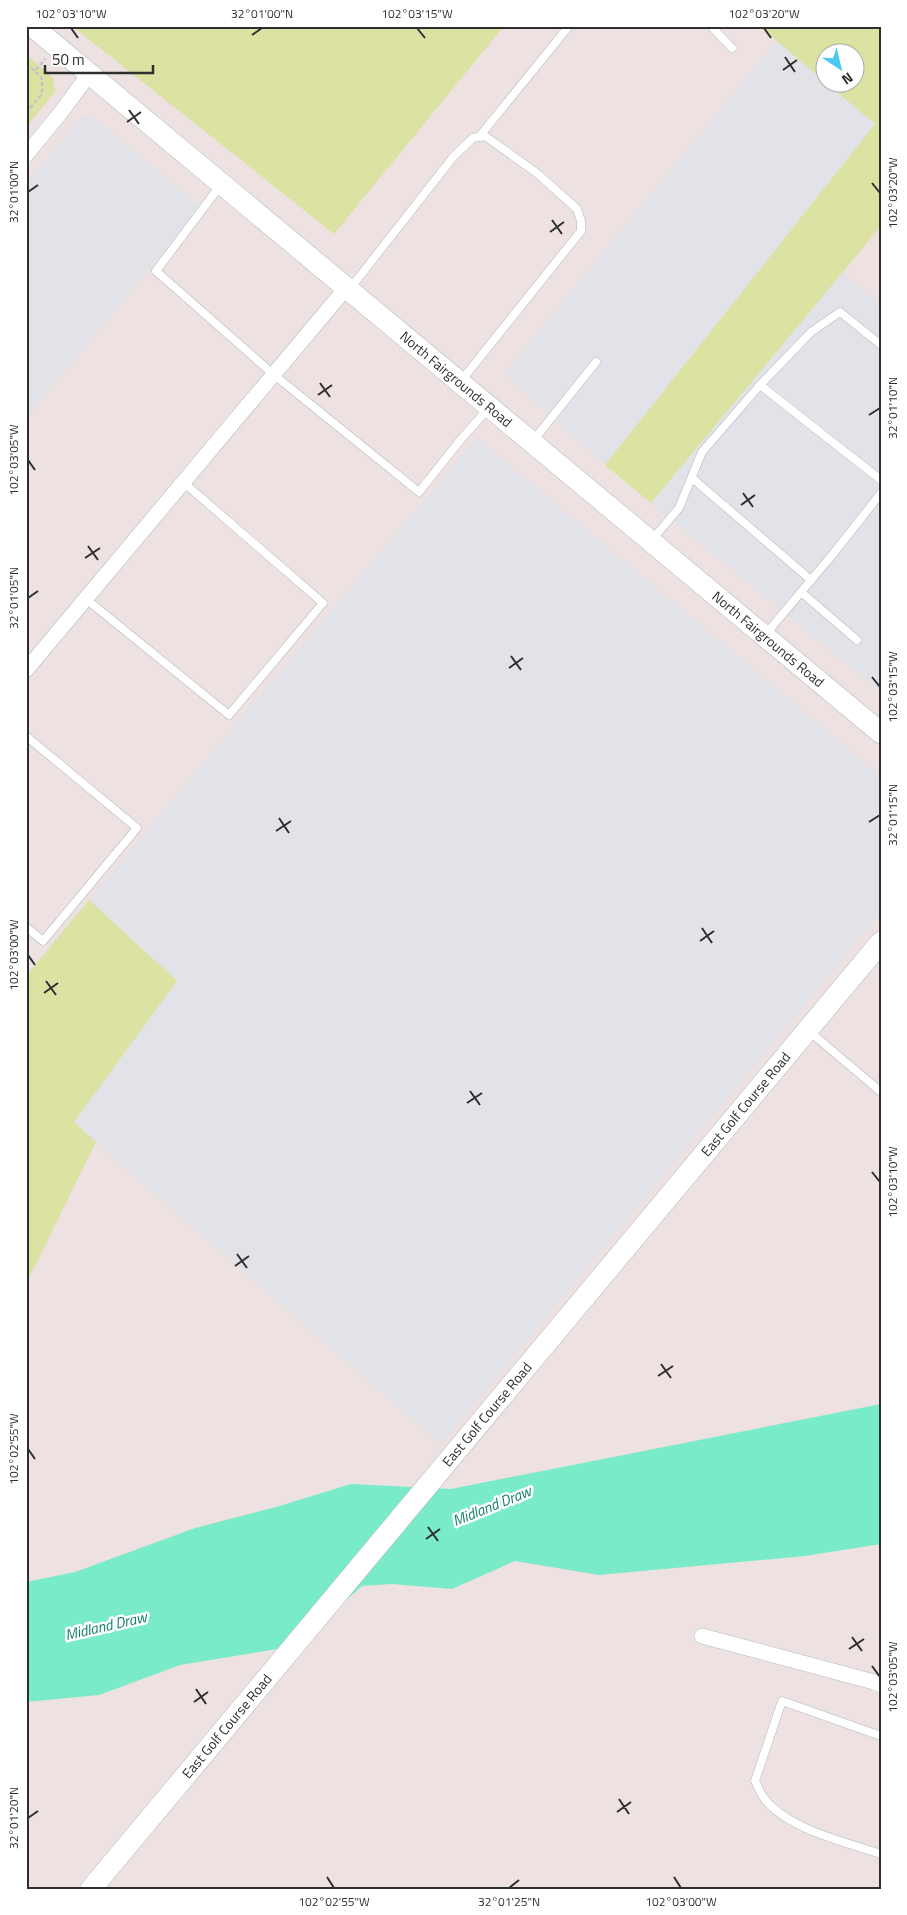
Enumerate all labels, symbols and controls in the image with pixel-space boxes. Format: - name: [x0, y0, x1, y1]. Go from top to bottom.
- text: 102°03'10"W: [35, 4, 107, 23]
- text: 32°01'00"N: [231, 4, 293, 23]
- text: 102°03'15"W: [381, 4, 453, 23]
- text: 102°03'20"W: [728, 4, 800, 23]
- scale bar: [45, 42, 152, 74]
- north arrow: [814, 42, 864, 92]
- text: 50 m: [52, 48, 85, 71]
- text: N: [838, 68, 858, 90]
- text: 102°03'20"W: [883, 157, 902, 229]
- text: 32°01'00"N: [4, 161, 23, 223]
- street label: North Fairgrounds Road: [396, 326, 517, 432]
- text: 32°01'10"N: [883, 377, 902, 439]
- text: 102°03'05"W: [4, 424, 23, 496]
- text: 32°01'05"N: [4, 567, 23, 629]
- street label: North Fairgrounds Road: [708, 586, 829, 692]
- text: 102°03'15"W: [883, 651, 902, 723]
- text: 32°01'15"N: [883, 784, 902, 846]
- text: 102°03'00"W: [4, 919, 23, 991]
- street label: East Golf Course Road: [695, 1047, 795, 1161]
- text: 102°03'10"W: [883, 1146, 902, 1218]
- street label: East Golf Course Road: [437, 1357, 536, 1471]
- text: 102°02'55"W: [4, 1413, 23, 1485]
- water label: Midland Draw: [449, 1478, 537, 1532]
- water label: Midland Draw: [63, 1604, 151, 1646]
- text: 102°03'05"W: [883, 1641, 902, 1713]
- street label: East Golf Course Road: [177, 1669, 276, 1783]
- text: 32°01'20"N: [4, 1787, 23, 1849]
- text: 102°02'55"W: [298, 1892, 370, 1911]
- text: 32°01'25"N: [478, 1892, 540, 1911]
- text: 102°03'00"W: [645, 1892, 717, 1911]

